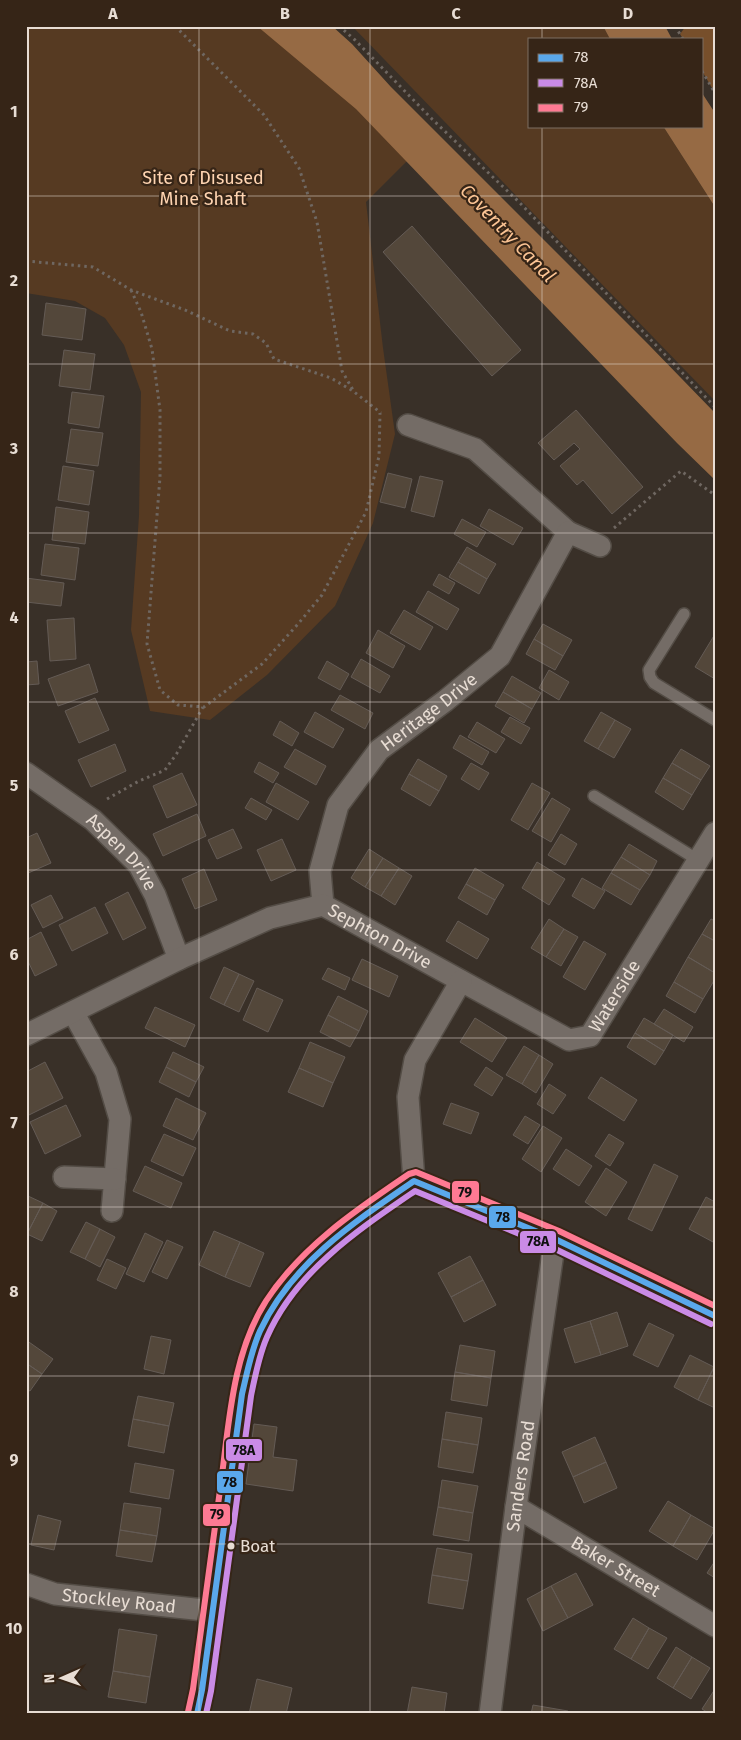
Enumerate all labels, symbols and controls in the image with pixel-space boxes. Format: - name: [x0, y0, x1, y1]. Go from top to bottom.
- text: A: [107, 4, 118, 23]
- text: B: [280, 4, 290, 23]
- text: C: [451, 4, 461, 23]
- text: D: [623, 4, 633, 23]
- legend: [528, 38, 704, 128]
- text: 78: [574, 48, 589, 66]
- text: 78A: [574, 74, 598, 92]
- text: 79: [574, 98, 588, 116]
- text: 1: [10, 102, 18, 121]
- park label: Site of Disused Mine Shaft: [142, 167, 264, 210]
- water label: Coventry Canal: [455, 179, 561, 287]
- text: 2: [10, 271, 18, 290]
- text: 3: [9, 439, 18, 458]
- text: 4: [9, 608, 19, 627]
- street label: Heritage Drive: [376, 668, 482, 756]
- text: 5: [10, 776, 19, 795]
- street label: Aspen Drive: [82, 808, 162, 894]
- street label: Sephton Drive: [324, 899, 436, 974]
- text: 6: [9, 945, 19, 964]
- street label: Waterside: [584, 956, 645, 1036]
- text: 7: [10, 1113, 18, 1132]
- line badge: 79: [451, 1180, 480, 1204]
- text: 79: [458, 1184, 472, 1201]
- line badge: 78: [488, 1205, 517, 1229]
- text: 78: [496, 1209, 510, 1226]
- line badge: 78A: [519, 1230, 557, 1254]
- text: 78A: [527, 1233, 550, 1250]
- text: 8: [9, 1282, 19, 1301]
- street label: Sanders Road: [502, 1419, 539, 1533]
- line badge: 78A: [225, 1438, 263, 1462]
- text: 78A: [233, 1442, 256, 1459]
- text: 9: [10, 1450, 19, 1469]
- line badge: 78: [216, 1470, 244, 1494]
- text: 78: [223, 1474, 237, 1491]
- line badge: 79: [202, 1503, 231, 1527]
- text: 79: [210, 1506, 224, 1523]
- street label: Baker Street: [567, 1531, 665, 1602]
- place label: Boat: [240, 1536, 276, 1557]
- marker: Boat: [226, 1541, 236, 1551]
- street label: Stockley Road: [61, 1584, 177, 1618]
- text: 10: [6, 1619, 22, 1638]
- north arrow: [38, 1652, 88, 1702]
- text: N: [41, 1673, 58, 1683]

